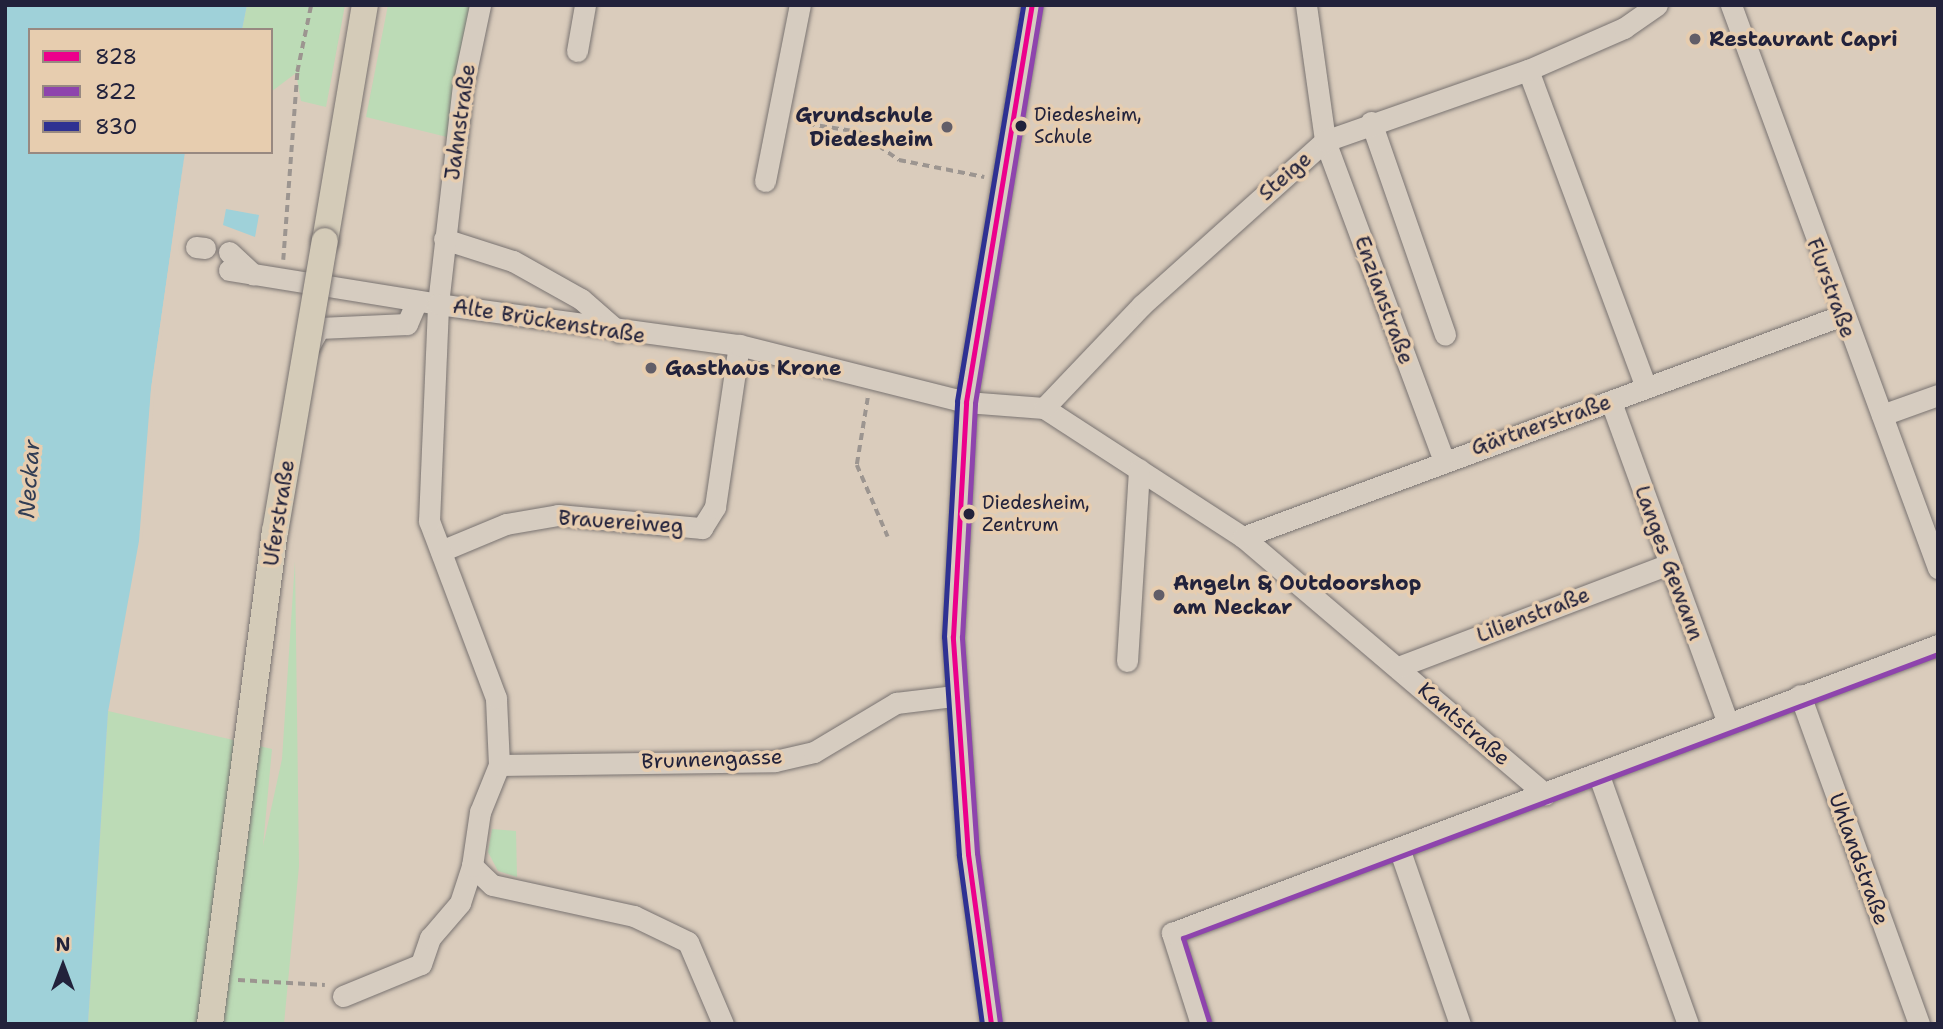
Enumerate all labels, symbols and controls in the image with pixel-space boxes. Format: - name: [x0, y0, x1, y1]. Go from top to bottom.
- place label: Restaurant Capri: [1709, 26, 1898, 52]
- legend: [28, 28, 273, 154]
- marker: Restaurant Capri: [1687, 31, 1703, 47]
- text: 828: [95, 43, 137, 71]
- street label: Jahnstraße: [439, 62, 481, 182]
- text: 822: [95, 78, 137, 106]
- place label: Grundschule Diedesheim: [795, 102, 933, 152]
- place label: Diedesheim, Schule: [1034, 104, 1142, 148]
- text: 830: [95, 113, 138, 141]
- marker: Grundschule Diedesheim: [939, 119, 955, 135]
- marker: Diedesheim, Schule: [1014, 119, 1028, 133]
- street label: Steige: [1253, 146, 1317, 206]
- street label: Enzianstraße: [1349, 232, 1419, 368]
- street label: Flurstraße: [1801, 235, 1861, 341]
- street label: Alte Brückenstraße: [451, 293, 647, 349]
- place label: Gasthaus Krone: [665, 355, 842, 381]
- marker: Gasthaus Krone: [643, 360, 659, 376]
- street label: Gärtnerstraße: [1468, 389, 1614, 461]
- water label: Neckar: [12, 439, 46, 519]
- street label: Uferstraße: [258, 458, 300, 568]
- street label: Langes Gewann: [1629, 482, 1709, 644]
- place label: Diedesheim, Zentrum: [982, 492, 1090, 536]
- street label: Brauereiweg: [557, 505, 685, 539]
- marker: Diedesheim, Zentrum: [962, 507, 976, 521]
- place label: Angeln & Outdoorshop am Neckar: [1173, 570, 1421, 620]
- street label: Lilienstraße: [1473, 582, 1593, 648]
- marker: Angeln & Outdoorshop am Neckar: [1151, 587, 1167, 603]
- street label: Kantstraße: [1413, 677, 1515, 771]
- street label: Brunnengasse: [641, 744, 783, 774]
- street label: Uhlandstraße: [1823, 790, 1895, 928]
- north arrow: [28, 931, 98, 1001]
- text: N: [55, 932, 71, 957]

